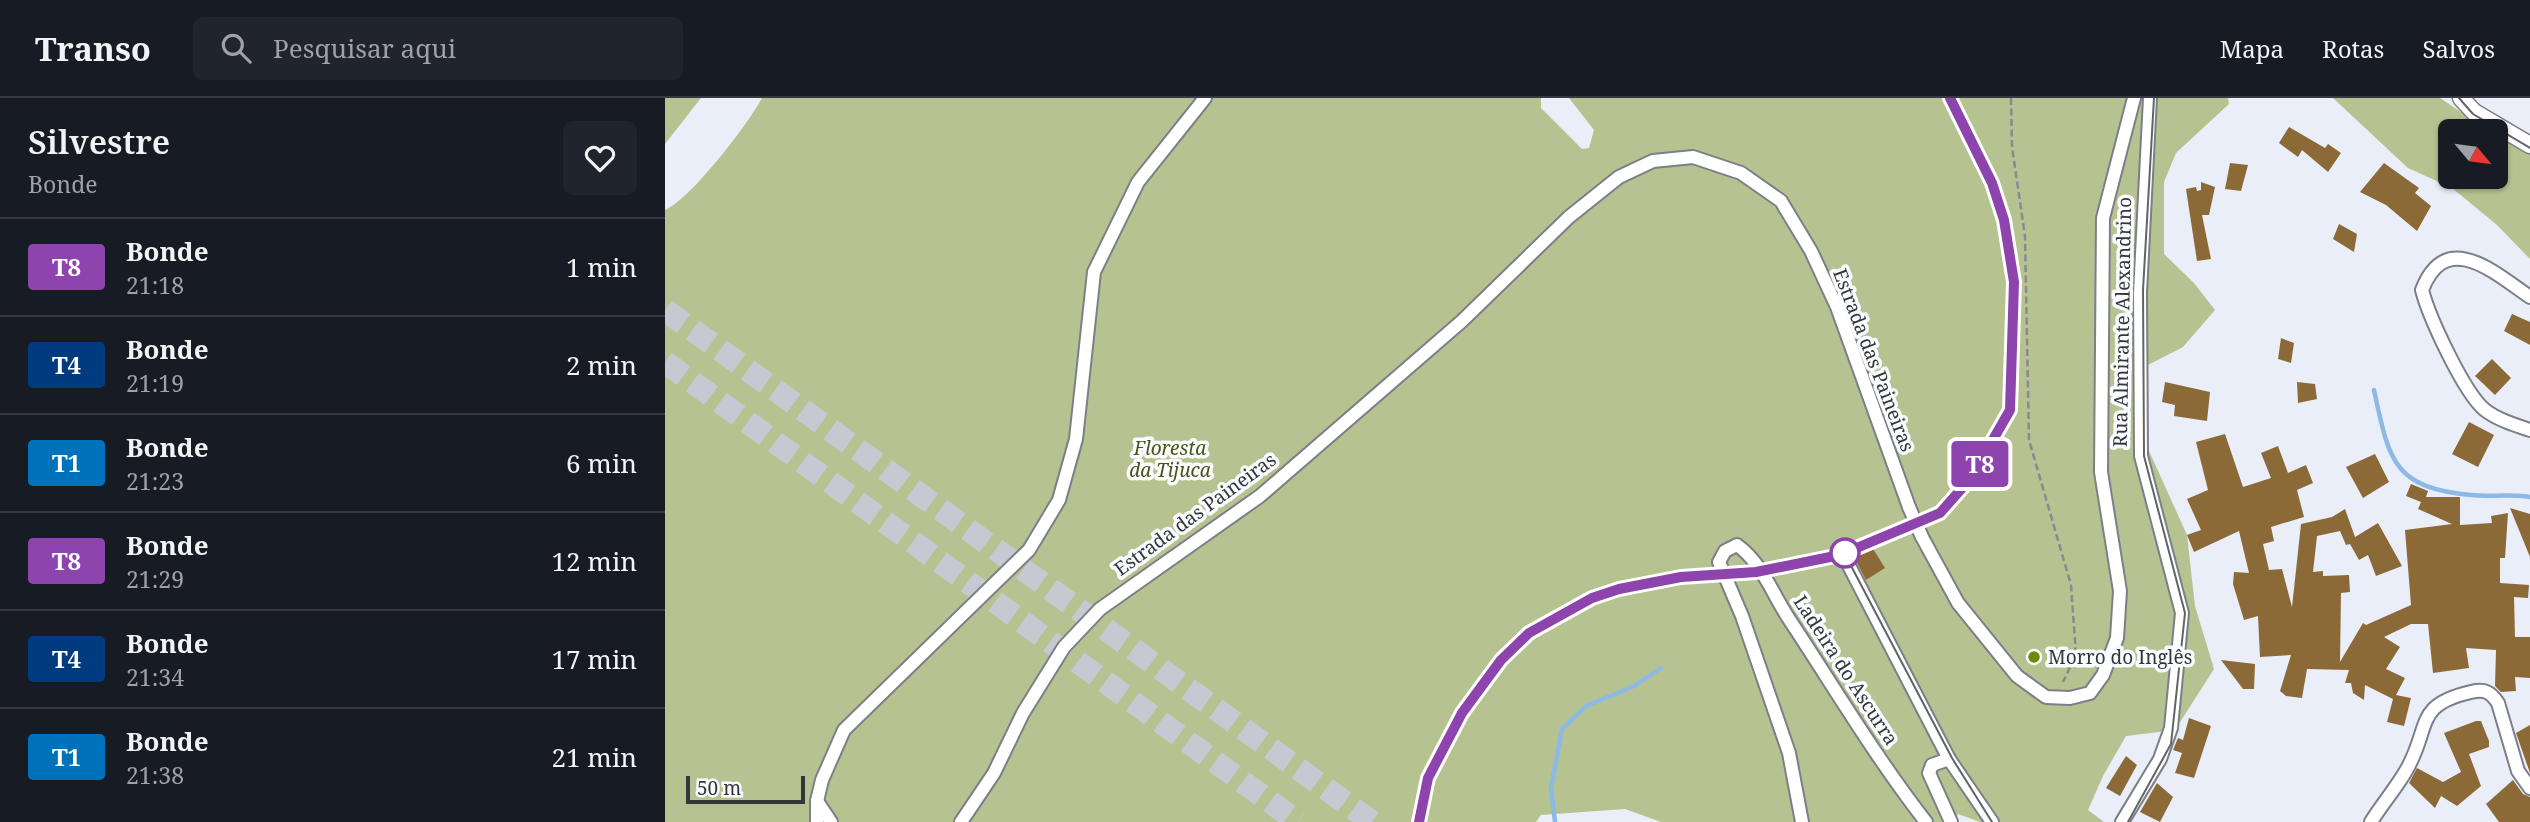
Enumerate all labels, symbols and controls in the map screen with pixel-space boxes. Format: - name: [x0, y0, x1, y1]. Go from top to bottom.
- search box: [193, 17, 683, 80]
- text: Transo: [35, 26, 151, 71]
- icon: search: [217, 29, 255, 67]
- text: Pesquisar aqui: [273, 30, 456, 66]
- text: Mapa: [2220, 32, 2284, 65]
- text: Rotas: [2322, 32, 2384, 65]
- text: Salvos: [2422, 32, 2495, 65]
- text: Silvestre: [28, 119, 170, 164]
- north arrow: [2438, 119, 2508, 189]
- map controls: [2438, 119, 2508, 189]
- button: heart: [563, 121, 637, 195]
- text: Bonde: [28, 168, 98, 200]
- street label: Rua Almirante Alexandrino: [2107, 197, 2137, 447]
- text: Bonde: [126, 233, 209, 269]
- text: 1 min: [566, 249, 637, 285]
- text: T8: [52, 250, 81, 283]
- street label: Estrada das Paineiras: [1827, 265, 1921, 455]
- text: 21:18: [126, 269, 184, 301]
- text: Bonde: [126, 331, 209, 367]
- text: 2 min: [566, 347, 637, 383]
- text: T4: [52, 348, 81, 381]
- text: 21:19: [126, 367, 184, 399]
- text: Bonde: [126, 429, 209, 465]
- park label: Floresta da Tijuca: [1129, 435, 1211, 483]
- line badge: T8: [1949, 441, 2011, 487]
- text: 6 min: [566, 445, 637, 481]
- text: T1: [52, 446, 81, 479]
- street label: Estrada das Paineiras: [1109, 446, 1281, 582]
- text: T8: [1965, 447, 1995, 480]
- text: 21:23: [126, 465, 184, 497]
- text: Bonde: [126, 527, 209, 563]
- unlabelled marker: [1830, 538, 1860, 568]
- text: 12 min: [552, 543, 637, 579]
- text: T8: [52, 544, 81, 577]
- text: 21:29: [126, 563, 184, 595]
- street label: Ladeira do Ascurra: [1788, 590, 1904, 750]
- text: Bonde: [126, 625, 209, 661]
- text: 17 min: [552, 641, 637, 677]
- text: T4: [52, 642, 81, 675]
- place label: Morro do Inglês: [2048, 644, 2192, 670]
- marker: Morro do Inglês: [2026, 649, 2042, 665]
- text: 21:34: [126, 661, 184, 693]
- text: Bonde: [126, 723, 209, 759]
- text: 21 min: [552, 739, 637, 775]
- text: T1: [52, 740, 81, 773]
- text: 21:38: [126, 759, 184, 791]
- scale bar: [686, 773, 805, 805]
- text: 50 m: [697, 775, 741, 801]

